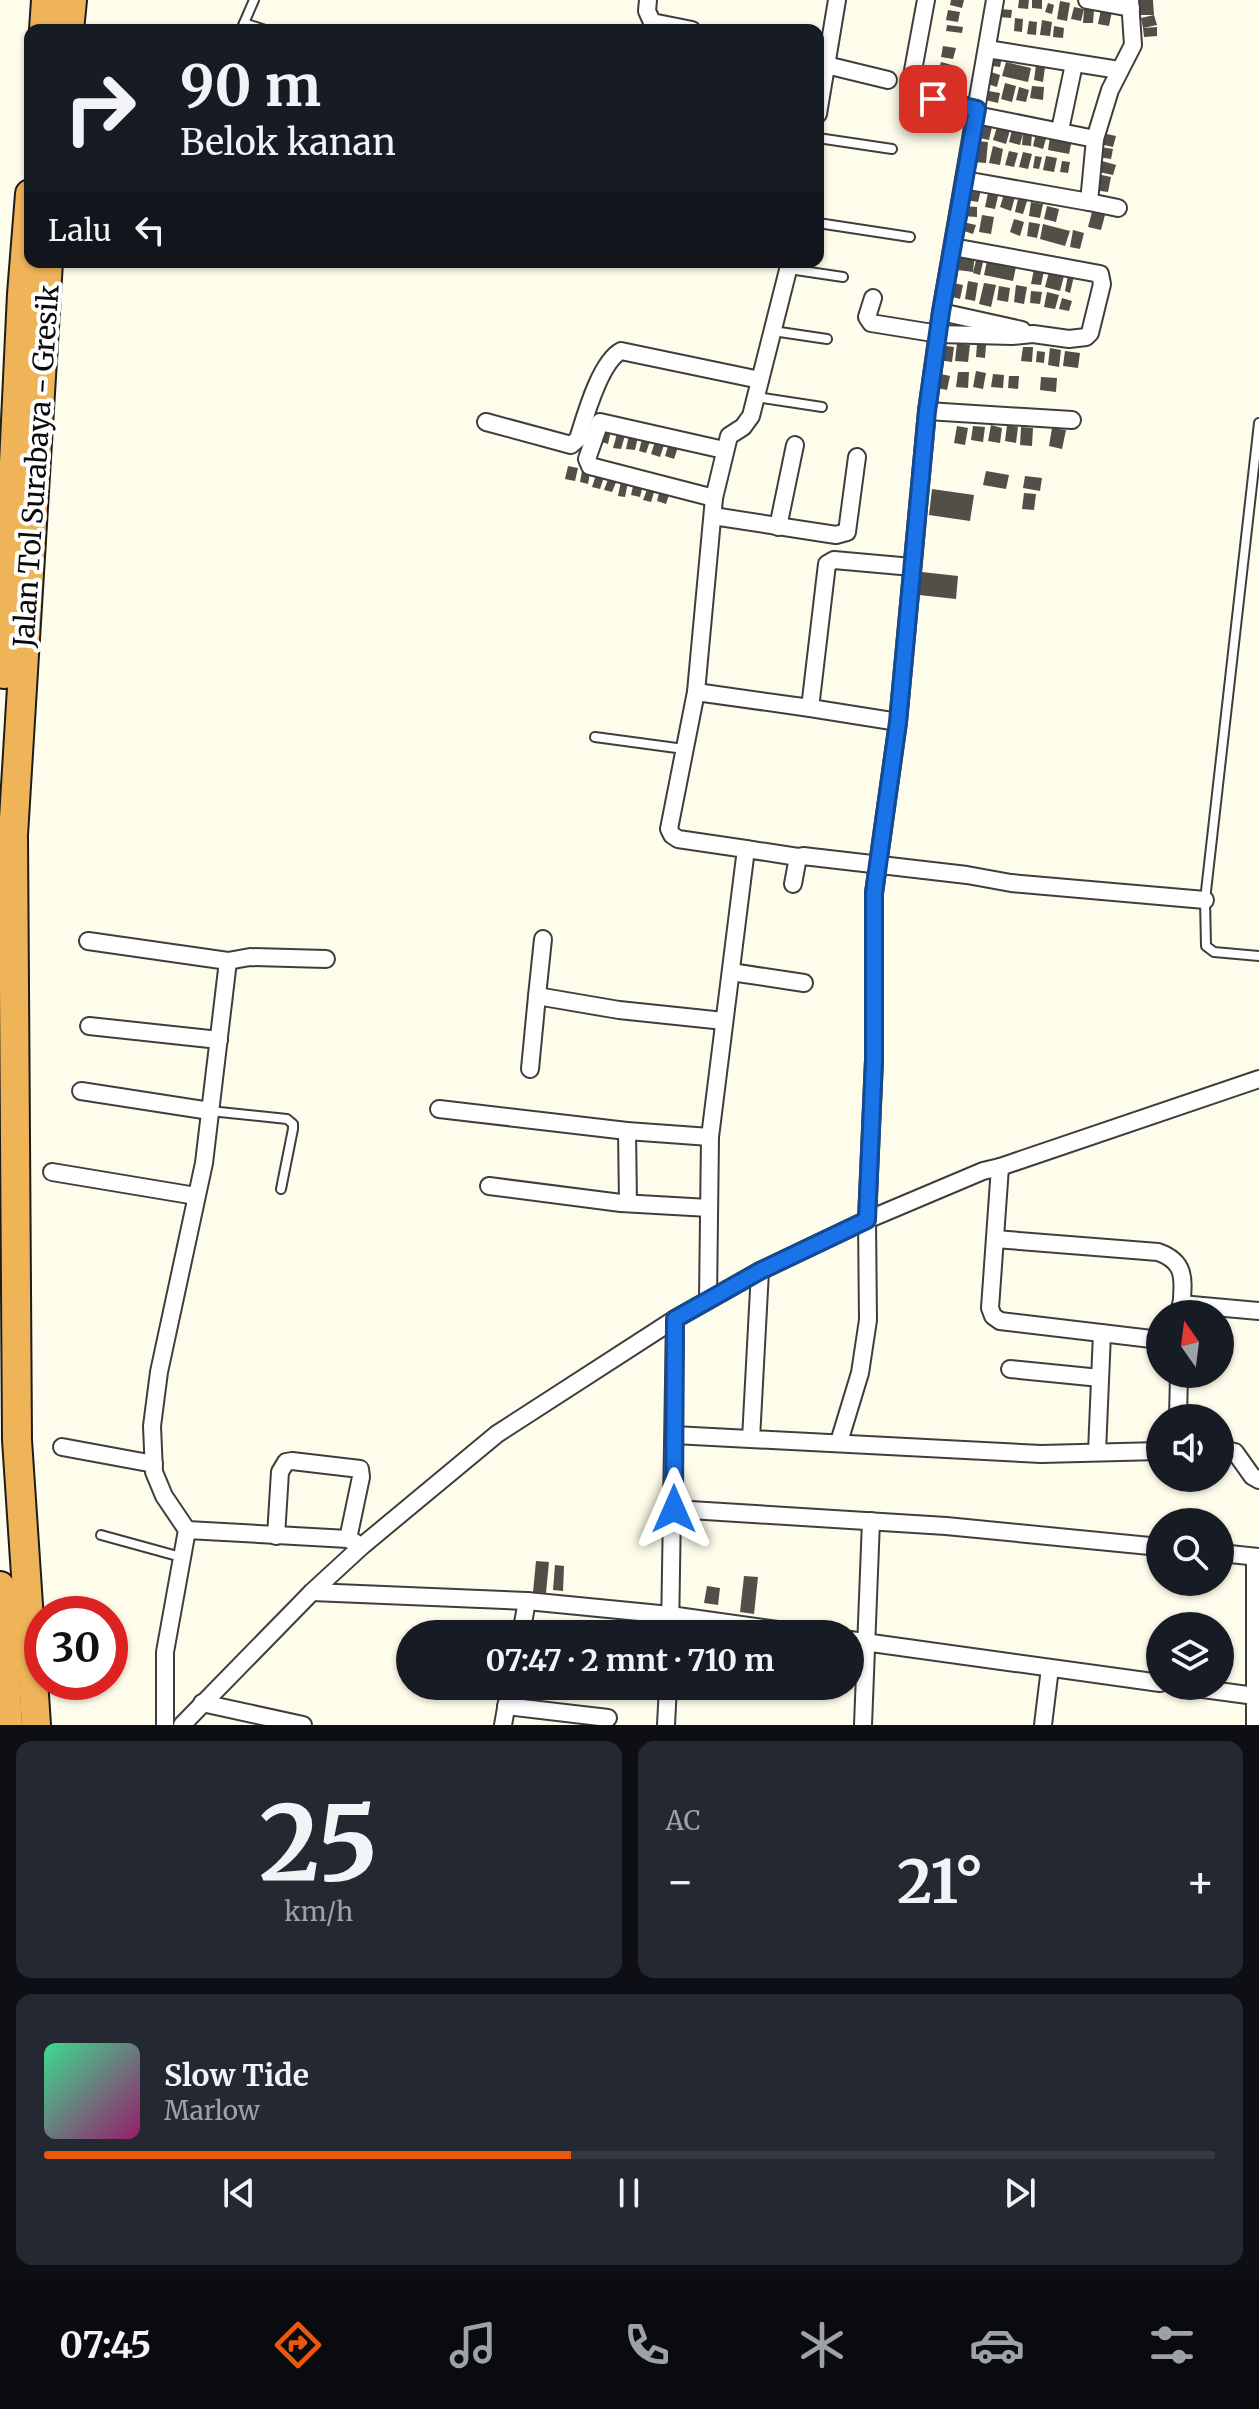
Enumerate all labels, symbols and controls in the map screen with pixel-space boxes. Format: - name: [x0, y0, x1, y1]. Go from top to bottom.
- text: 90 m: [180, 51, 321, 121]
- icon: right: [48, 56, 152, 160]
- pin: [899, 65, 967, 133]
- icon: arrive: [911, 77, 955, 121]
- text: Belok kanan: [180, 120, 396, 165]
- icon: left: [128, 208, 172, 252]
- text: Lalu: [48, 211, 112, 249]
- street label: Jalan Tol Surabaya - Gresik: [5, 283, 67, 650]
- north arrow: [1146, 1300, 1234, 1388]
- map controls: [1146, 1300, 1234, 1700]
- button: sound: [1146, 1404, 1234, 1492]
- position arrow: [632, 1467, 716, 1551]
- button: search: [1146, 1508, 1234, 1596]
- speed limit sign: 30: [24, 1596, 128, 1700]
- button: layers: [1146, 1612, 1234, 1700]
- text: 07:47 · 2 mnt · 710 m: [486, 1641, 774, 1679]
- text: 25: [259, 1778, 378, 1908]
- text: AC: [666, 1804, 700, 1837]
- text: 21°: [897, 1844, 984, 1919]
- text: −: [666, 1854, 695, 1909]
- text: +: [1186, 1854, 1215, 1909]
- text: km/h: [284, 1895, 353, 1928]
- text: Slow Tide: [164, 2056, 309, 2094]
- text: Marlow: [164, 2094, 260, 2127]
- icon: previous: [217, 2171, 261, 2215]
- icon: pause: [607, 2171, 651, 2215]
- icon: next: [998, 2171, 1042, 2215]
- icon: directions: [270, 2317, 326, 2373]
- icon: music: [445, 2317, 501, 2373]
- icon: phone: [619, 2317, 675, 2373]
- icon: climate: [794, 2317, 850, 2373]
- icon: car: [969, 2317, 1025, 2373]
- icon: filters: [1144, 2317, 1200, 2373]
- text: 07:45: [59, 2323, 151, 2368]

